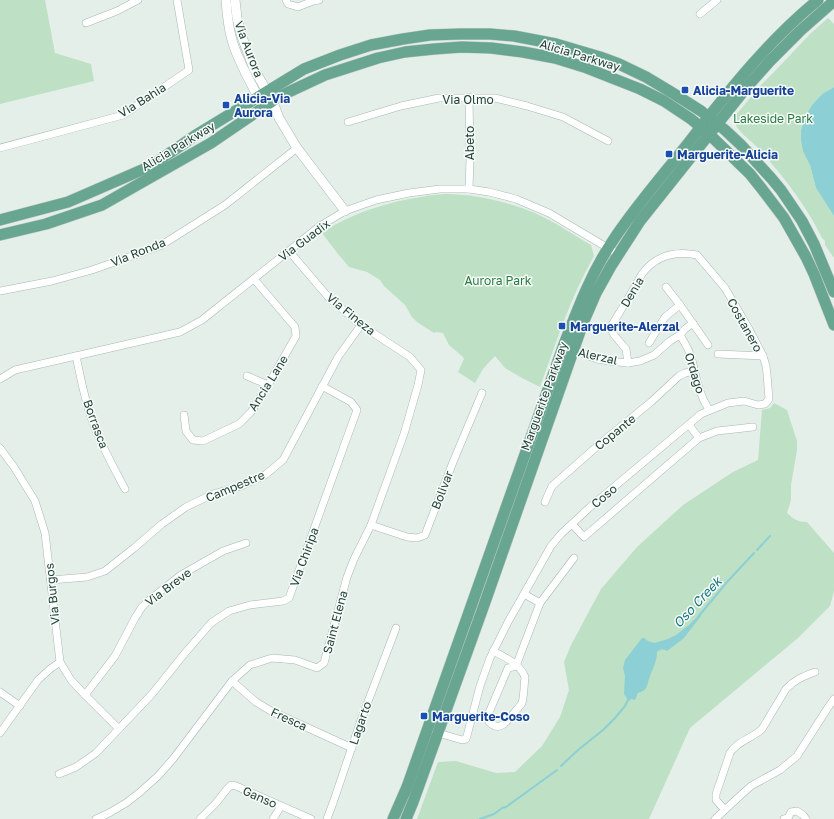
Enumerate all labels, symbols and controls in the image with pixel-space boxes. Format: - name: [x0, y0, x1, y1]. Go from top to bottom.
- street label: Via Aurora: [231, 19, 267, 79]
- street label: Alicia Parkway: [538, 36, 622, 74]
- street label: Via Bahia: [115, 80, 169, 120]
- place label: Alicia-Marguerite: [693, 83, 794, 98]
- marker: Alicia-Marguerite: [680, 85, 690, 95]
- place label: Alicia-Via Aurora: [234, 91, 290, 120]
- street label: Via Olmo: [442, 92, 494, 107]
- marker: Alicia-Via Aurora: [221, 100, 231, 110]
- park label: Lakeside Park: [733, 111, 813, 126]
- street label: Alicia Parkway: [138, 118, 218, 174]
- street label: Abeto: [462, 126, 477, 160]
- place label: Marguerite-Alicia: [677, 147, 778, 162]
- marker: Marguerite-Alicia: [664, 149, 674, 159]
- street label: Via Guadix: [275, 215, 333, 264]
- street label: Via Ronda: [108, 234, 168, 270]
- park label: Aurora Park: [464, 273, 532, 288]
- street label: Denia: [617, 274, 647, 310]
- street label: Via Fineza: [323, 290, 379, 338]
- street label: Costanero: [724, 295, 766, 355]
- place label: Marguerite-Alerzal: [570, 319, 679, 334]
- marker: Marguerite-Alerzal: [557, 321, 567, 331]
- street label: Marguerite Parkway: [517, 339, 571, 452]
- street label: Alerzal: [577, 344, 619, 368]
- street label: Ordago: [682, 351, 708, 395]
- street label: Ancia Lane: [245, 352, 291, 414]
- street label: Borrasca: [80, 397, 112, 451]
- street label: Copante: [591, 411, 639, 453]
- street label: Campestre: [203, 467, 267, 505]
- street label: Bolivar: [428, 468, 456, 511]
- street label: Coso: [588, 481, 620, 511]
- street label: Via Chiripa: [286, 525, 322, 589]
- street label: Via Burgos: [41, 562, 63, 626]
- street label: Via Breve: [142, 565, 194, 609]
- water label: Oso Creek: [669, 572, 726, 631]
- street label: Saint Elena: [319, 589, 351, 655]
- street label: Lagarto: [346, 699, 374, 747]
- street label: Fresca: [268, 704, 310, 734]
- place label: Marguerite-Coso: [432, 709, 530, 724]
- marker: Marguerite-Coso: [419, 711, 429, 721]
- street label: Ganso: [240, 783, 280, 811]

